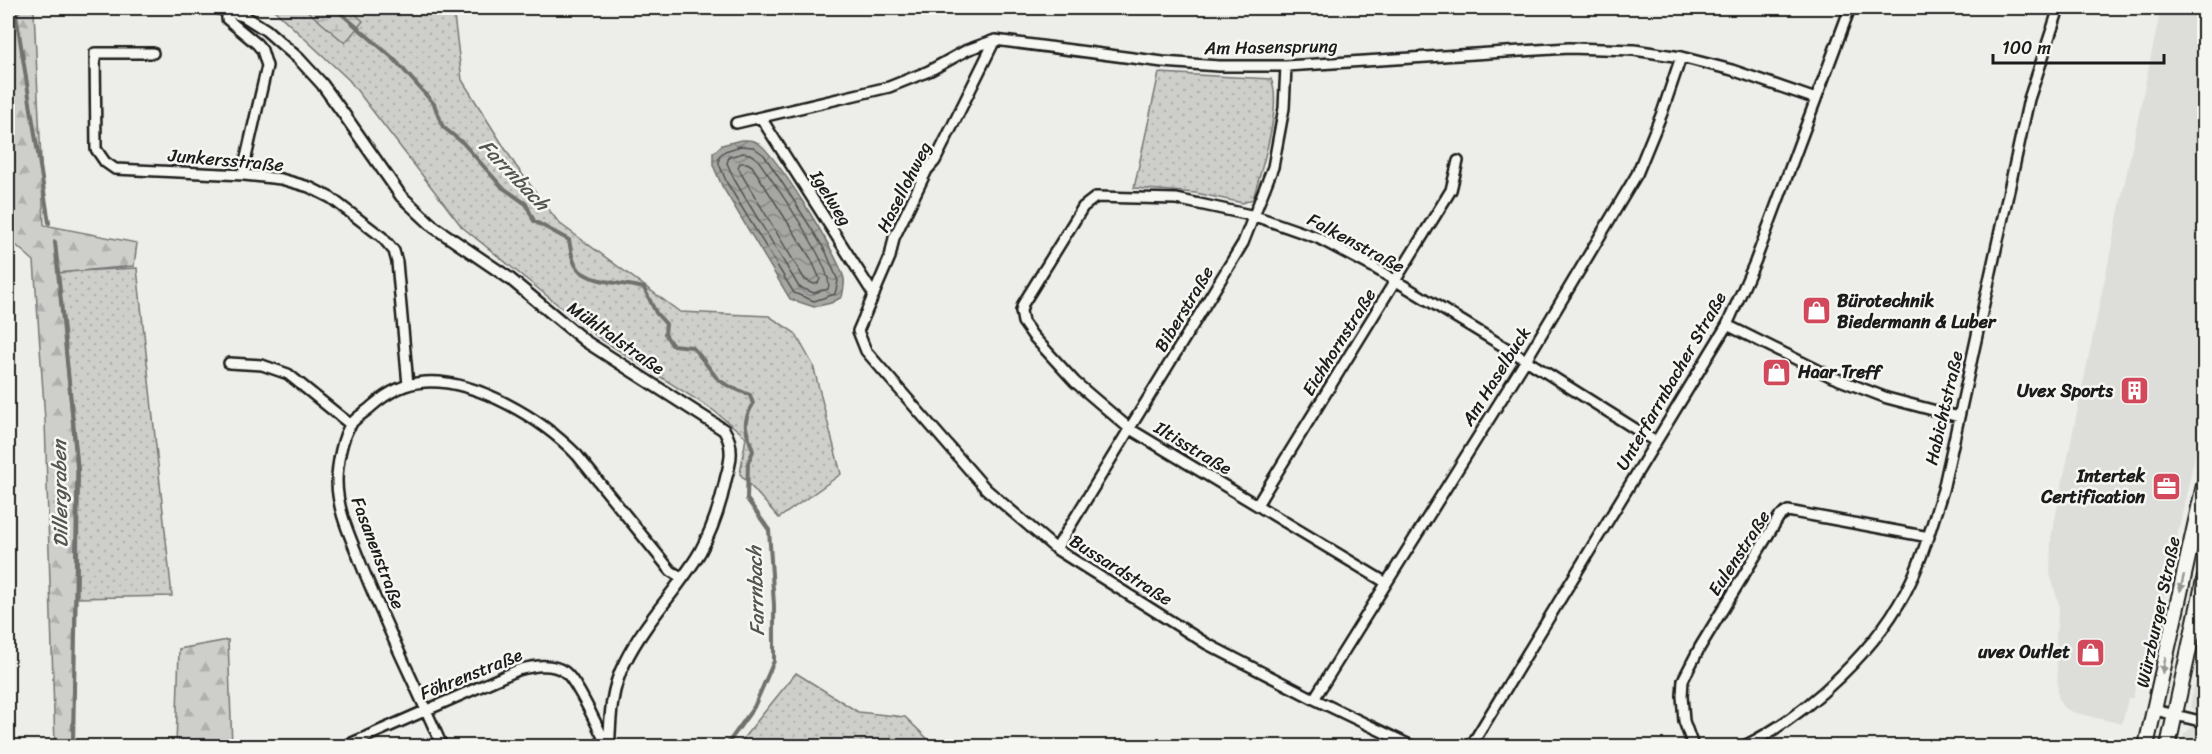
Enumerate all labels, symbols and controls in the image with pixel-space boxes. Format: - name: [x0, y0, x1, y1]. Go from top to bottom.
- scale bar: [1993, 27, 2164, 65]
- street label: Am Hasensprung: [1203, 30, 1338, 64]
- text: 100 m: [2002, 32, 2051, 64]
- water label: Farrnbach: [470, 131, 559, 221]
- street label: Hasellohweg: [867, 136, 941, 238]
- street label: Junkersstraße: [166, 139, 285, 181]
- street label: Igelweg: [801, 163, 861, 233]
- street label: Falkenstraße: [1301, 204, 1411, 282]
- street label: Biberstraße: [1146, 260, 1222, 358]
- street label: Eichhornstraße: [1293, 282, 1385, 402]
- street label: Unterfarrnbacher Straße: [1607, 285, 1736, 476]
- place label: Bürotechnik Biedermann & Luber: [1837, 285, 1997, 338]
- street label: Mühltalstraße: [560, 292, 672, 384]
- shop icon: Bürotechnik Biedermann & Luber: [1800, 295, 1832, 327]
- street label: Am Haselbuck: [1452, 320, 1539, 433]
- street label: Habichtstraße: [1915, 348, 1973, 468]
- shop icon: Haar Treff: [1761, 356, 1793, 388]
- place label: Haar Treff: [1797, 356, 1884, 388]
- place label: Uvex Sports: [2017, 375, 2114, 407]
- building icon: Uvex Sports: [2118, 375, 2150, 407]
- street label: Iltisstraße: [1147, 412, 1238, 484]
- water label: Dillergraben: [42, 438, 78, 548]
- place label: Intertek Certification: [2040, 460, 2145, 513]
- office icon: Intertek Certification: [2150, 470, 2182, 502]
- street label: Fasanenstraße: [342, 492, 414, 614]
- street label: Eulenstraße: [1699, 504, 1779, 602]
- street label: Bussardstraße: [1063, 525, 1179, 615]
- street label: Würzburger Straße: [2126, 533, 2190, 691]
- water label: Farrnbach: [737, 544, 775, 636]
- one-way arrow: [2177, 574, 2187, 593]
- place label: uvex Outlet: [1978, 636, 2070, 668]
- shop icon: uvex Outlet: [2075, 636, 2107, 668]
- street label: Föhrenstraße: [415, 639, 528, 709]
- one-way arrow: [2159, 656, 2169, 674]

